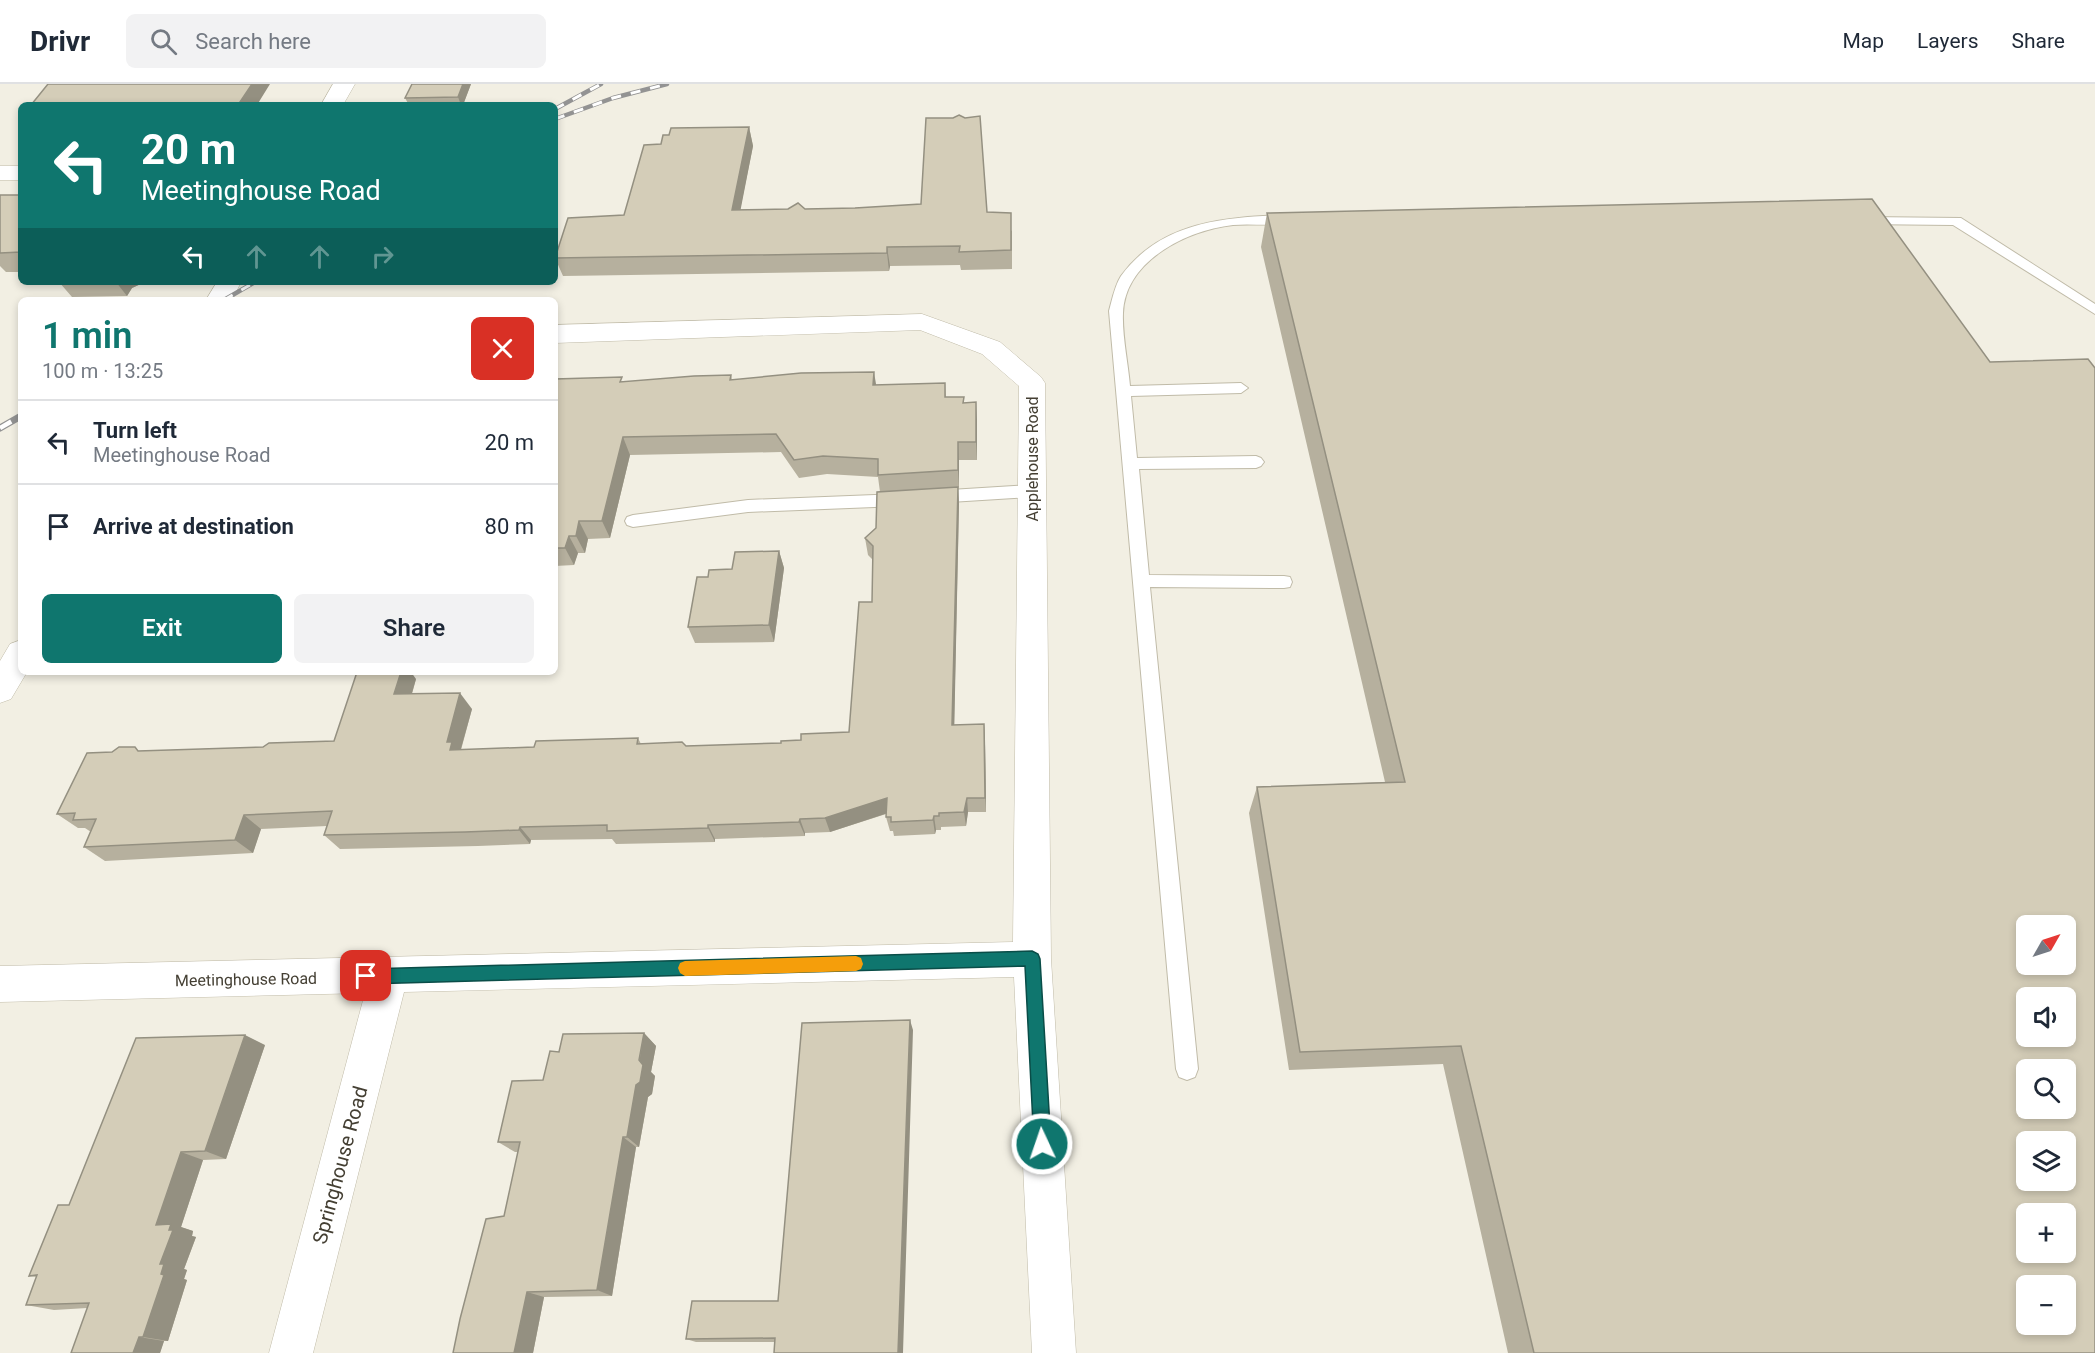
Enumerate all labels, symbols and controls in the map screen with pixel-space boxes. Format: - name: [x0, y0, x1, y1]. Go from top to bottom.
- search box: [126, 14, 546, 68]
- text: Drivr: [30, 25, 90, 58]
- icon: search: [147, 25, 180, 58]
- text: Search here: [195, 29, 311, 54]
- text: Map: [1842, 29, 1884, 53]
- text: Layers: [1917, 29, 1978, 53]
- text: Share: [2011, 29, 2065, 53]
- text: 20 m: [141, 125, 236, 174]
- icon: left: [42, 126, 120, 204]
- text: Meetinghouse Road: [141, 175, 381, 207]
- icon: left: [177, 240, 210, 273]
- icon: ahead: [240, 240, 273, 273]
- icon: ahead: [303, 240, 336, 273]
- icon: right: [366, 240, 399, 273]
- text: 1 min: [42, 315, 132, 357]
- button: close: [471, 317, 534, 380]
- text: 100 m · 13:25: [42, 359, 163, 383]
- street label: Applehouse Road: [1023, 397, 1042, 521]
- text: Turn left: [93, 418, 177, 443]
- icon: left: [42, 426, 75, 459]
- text: 20 m: [485, 430, 534, 455]
- text: Meetinghouse Road: [93, 443, 271, 467]
- icon: arrive: [42, 510, 75, 543]
- text: Arrive at destination: [93, 514, 294, 539]
- text: 80 m: [485, 514, 534, 539]
- button: Exit: [42, 594, 282, 663]
- button: Share: [294, 594, 534, 663]
- north arrow: [2016, 915, 2076, 975]
- map controls: [2016, 915, 2076, 1335]
- pin: [340, 950, 391, 1001]
- icon: arrive: [349, 959, 382, 992]
- street label: Meetinghouse Road: [175, 969, 317, 990]
- button: sound: [2016, 987, 2076, 1047]
- button: search: [2016, 1059, 2076, 1119]
- street label: Springhouse Road: [307, 1084, 373, 1246]
- position arrow: [1010, 1112, 1074, 1176]
- button: layers: [2016, 1131, 2076, 1191]
- button: +: [2016, 1203, 2076, 1263]
- button: −: [2016, 1275, 2076, 1335]

